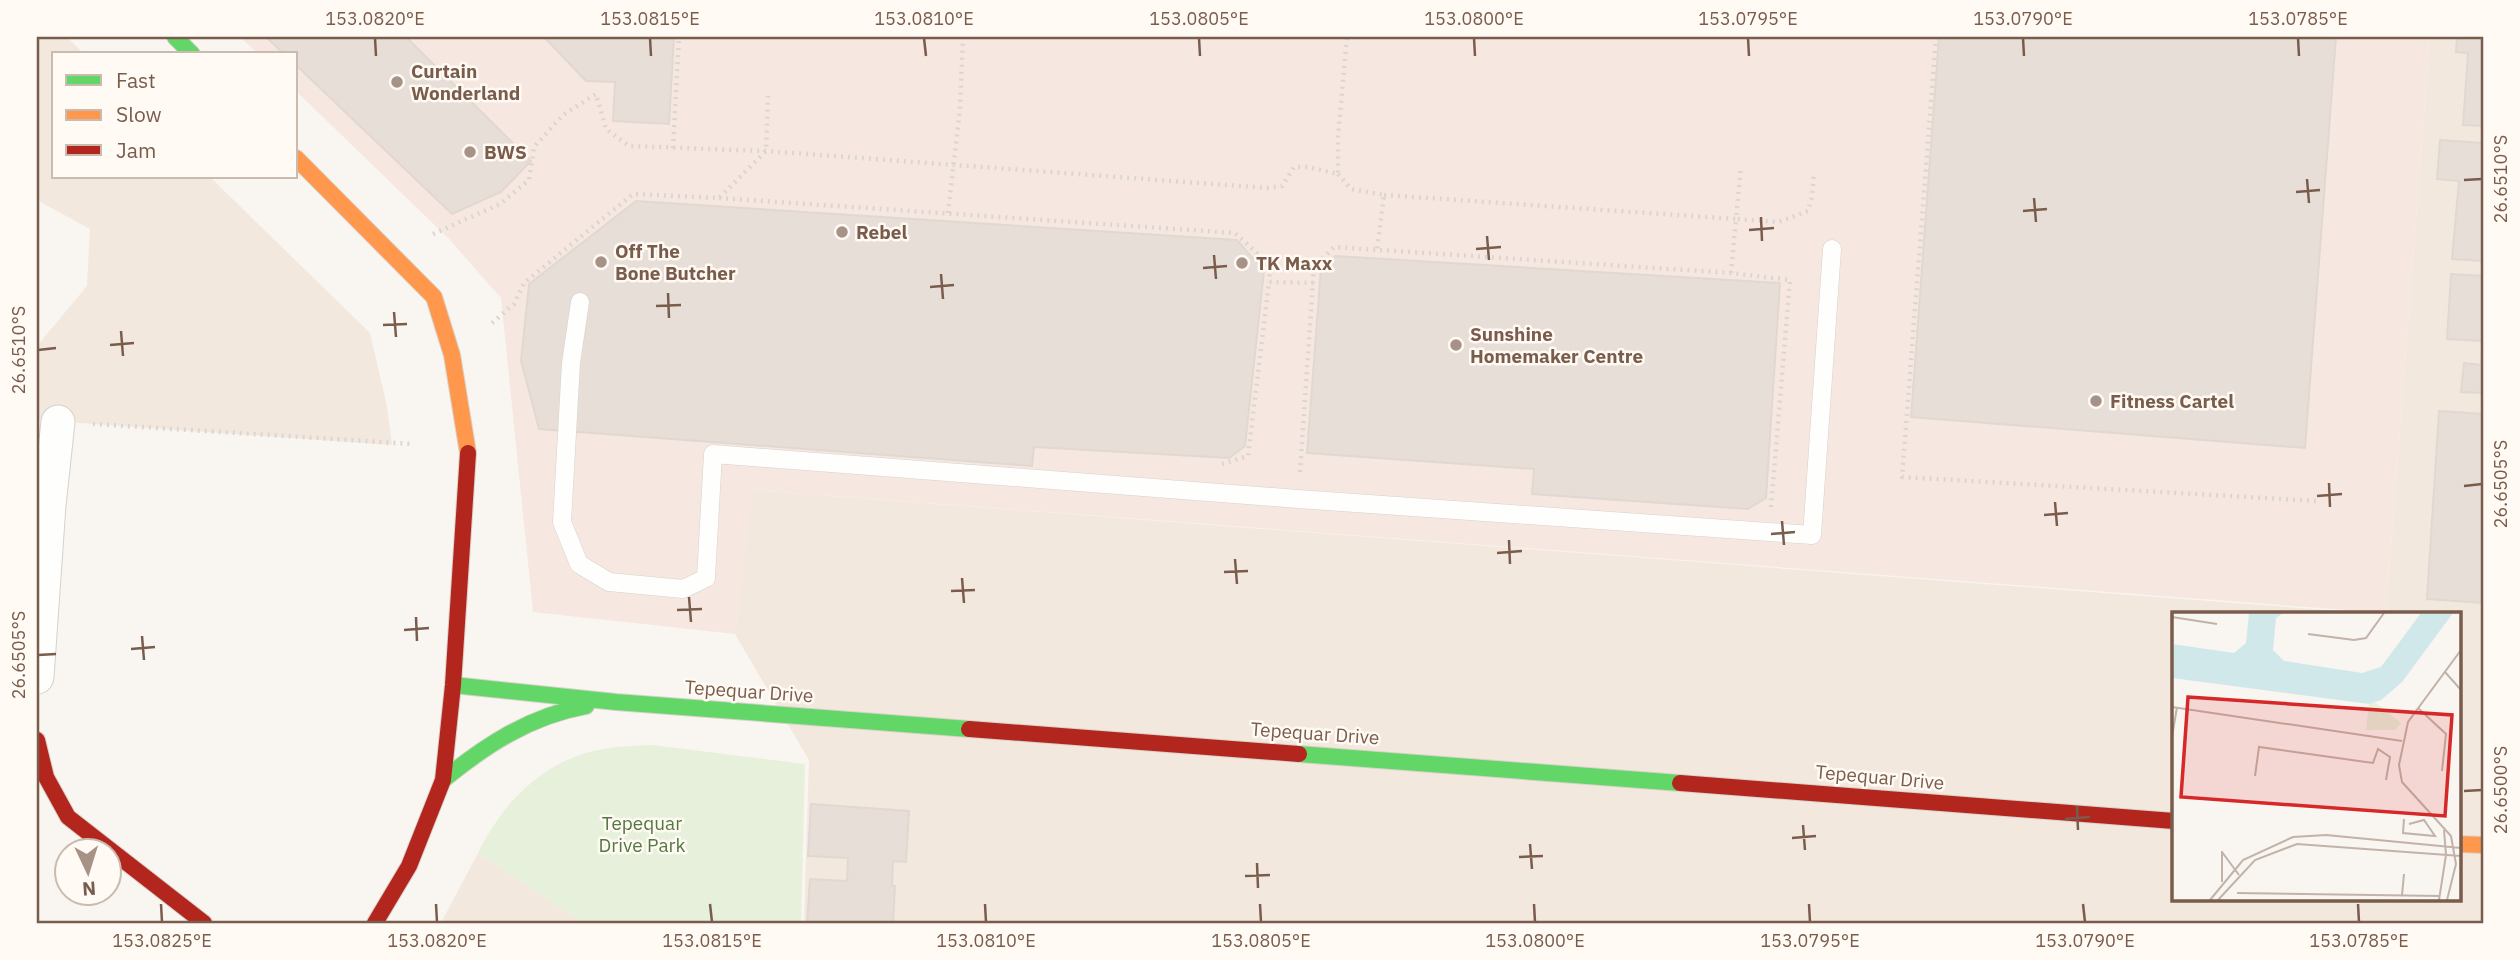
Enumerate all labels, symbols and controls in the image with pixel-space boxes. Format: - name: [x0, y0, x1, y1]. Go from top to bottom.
- text: 153.0820°E: [325, 7, 425, 30]
- text: 153.0815°E: [600, 7, 700, 30]
- text: 153.0810°E: [874, 7, 974, 30]
- text: 153.0805°E: [1149, 7, 1249, 30]
- text: 153.0800°E: [1424, 7, 1524, 30]
- text: 153.0795°E: [1698, 7, 1798, 30]
- text: 153.0790°E: [1973, 7, 2073, 30]
- text: 153.0785°E: [2248, 7, 2348, 30]
- legend: [52, 52, 298, 178]
- place label: Curtain Wonderland: [411, 59, 520, 105]
- text: Fast: [116, 66, 156, 94]
- marker: Curtain Wonderland: [389, 74, 405, 90]
- text: Slow: [116, 100, 162, 128]
- text: 26.6510°S: [2489, 135, 2512, 223]
- text: Jam: [116, 136, 156, 164]
- place label: BWS: [484, 140, 527, 164]
- marker: BWS: [462, 144, 478, 160]
- place label: Rebel: [856, 220, 907, 244]
- marker: Rebel: [834, 224, 850, 240]
- place label: Off The Bone Butcher: [615, 239, 736, 285]
- place label: TK Maxx: [1256, 251, 1333, 275]
- marker: Off The Bone Butcher: [593, 254, 609, 270]
- marker: TK Maxx: [1234, 255, 1250, 271]
- text: 26.6510°S: [7, 306, 30, 394]
- place label: Sunshine Homemaker Centre: [1470, 322, 1643, 368]
- marker: Sunshine Homemaker Centre: [1448, 337, 1464, 353]
- place label: Fitness Cartel: [2110, 389, 2234, 413]
- marker: Fitness Cartel: [2088, 393, 2104, 409]
- text: 26.6505°S: [2489, 440, 2512, 528]
- text: 26.6505°S: [7, 611, 30, 699]
- inset map: [2172, 612, 2460, 900]
- street label: Tepequar Drive: [684, 675, 814, 707]
- street label: Tepequar Drive: [1250, 717, 1380, 749]
- text: 26.6500°S: [2489, 746, 2512, 834]
- street label: Tepequar Drive: [1815, 759, 1945, 795]
- park label: Tepequar Drive Park: [598, 811, 686, 857]
- north arrow: [52, 838, 122, 908]
- text: N: [81, 877, 97, 901]
- text: 153.0825°E: [112, 929, 212, 952]
- text: 153.0820°E: [387, 929, 487, 952]
- text: 153.0815°E: [662, 929, 762, 952]
- text: 153.0810°E: [936, 929, 1036, 952]
- text: 153.0805°E: [1211, 929, 1311, 952]
- text: 153.0800°E: [1485, 929, 1585, 952]
- text: 153.0795°E: [1760, 929, 1860, 952]
- text: 153.0790°E: [2035, 929, 2135, 952]
- text: 153.0785°E: [2309, 929, 2409, 952]

